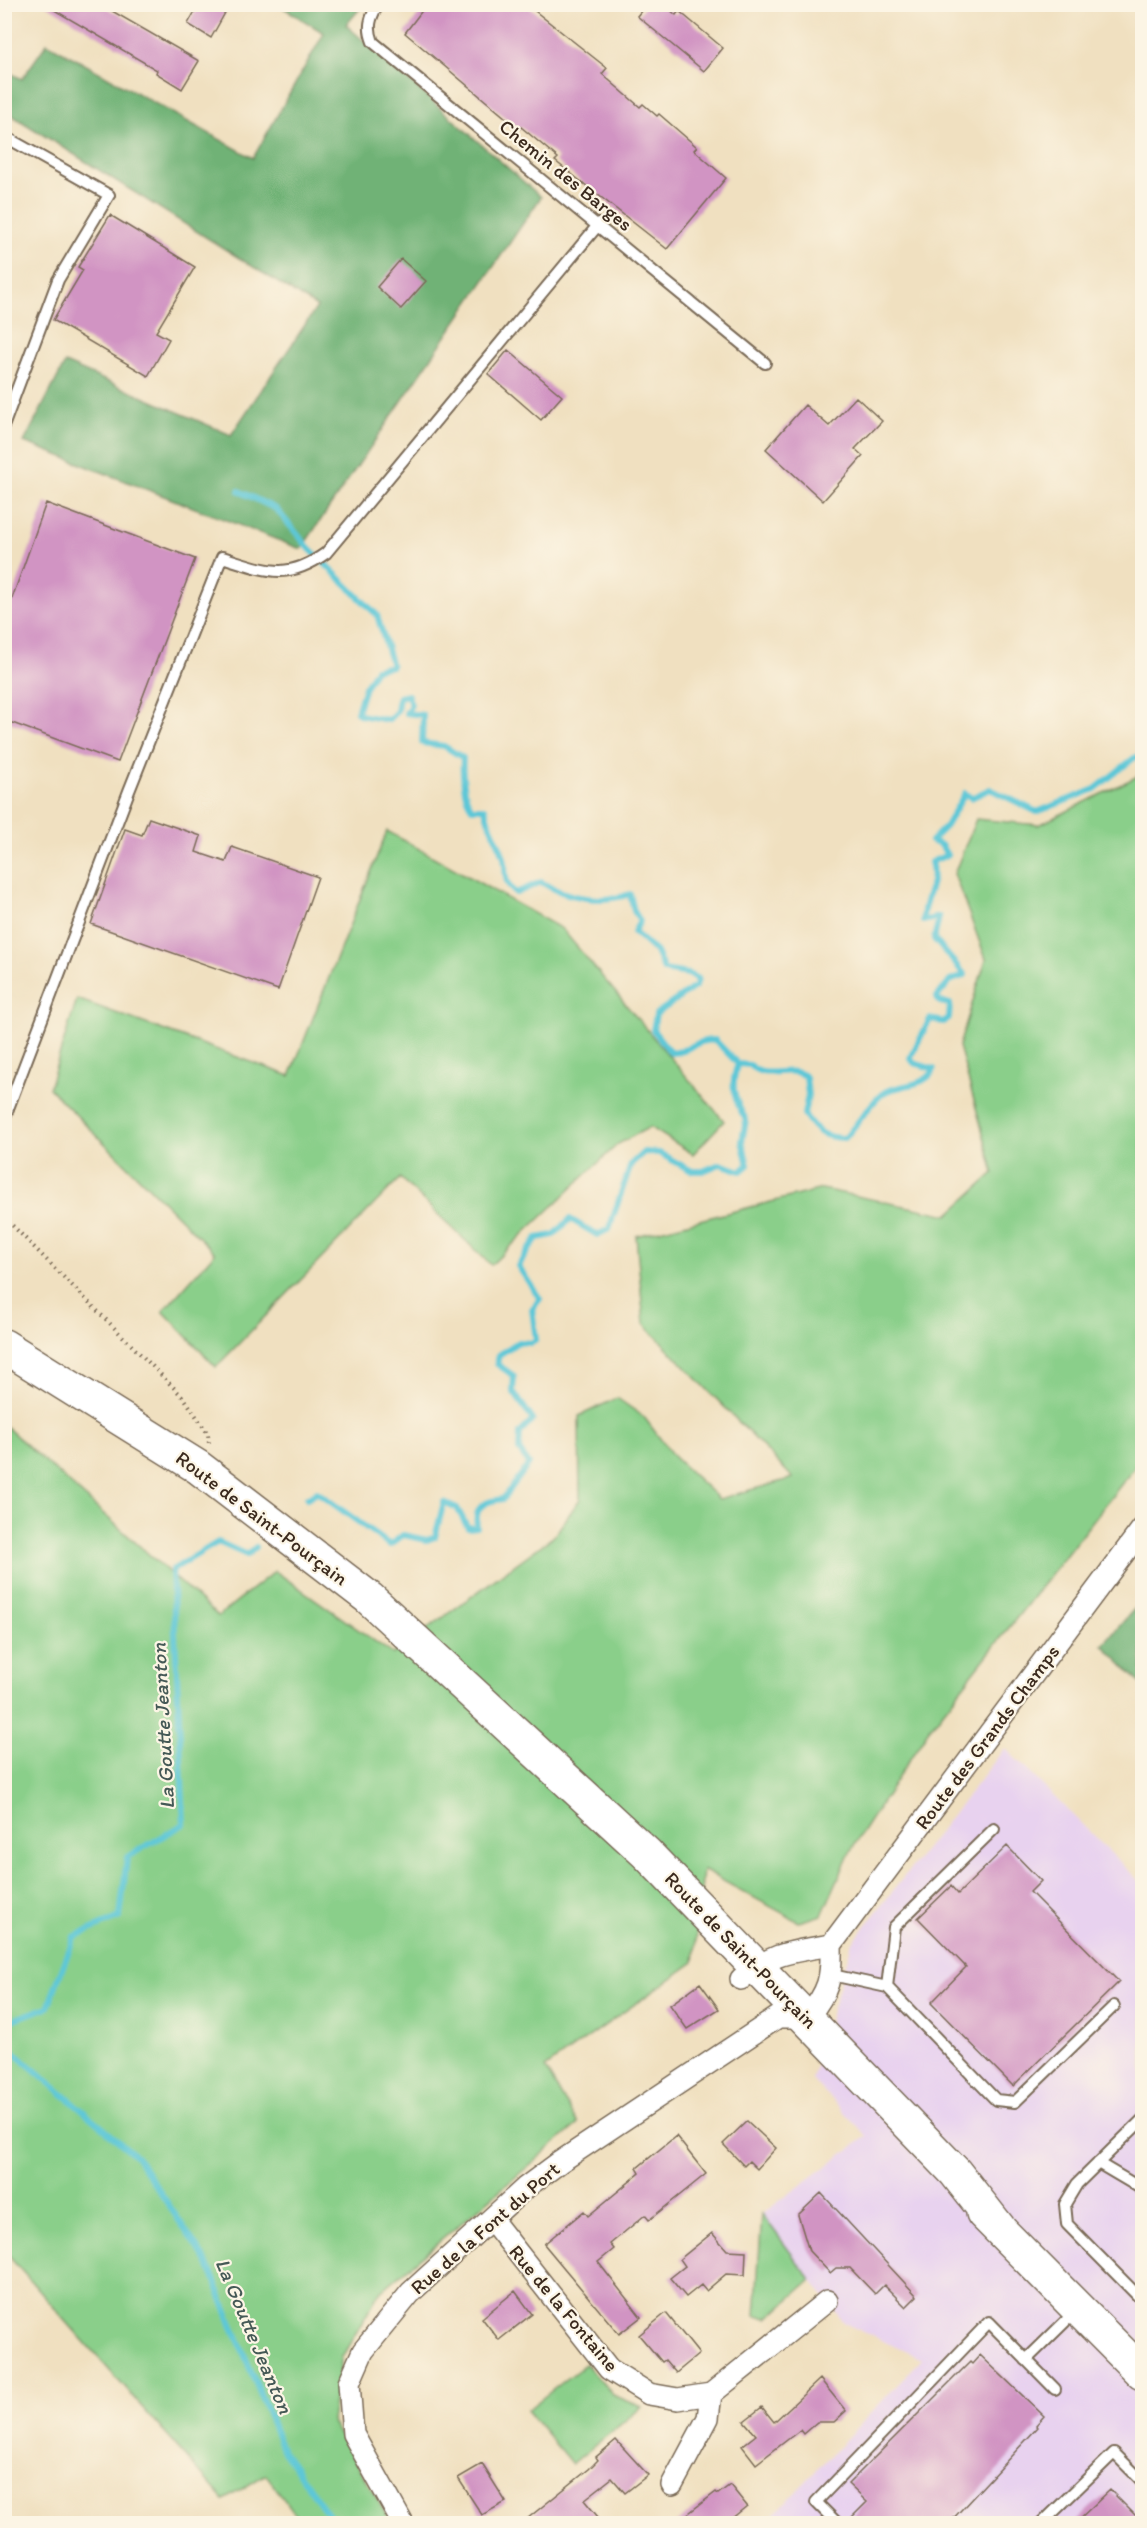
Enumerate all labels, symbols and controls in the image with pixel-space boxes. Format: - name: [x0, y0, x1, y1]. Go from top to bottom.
- street label: Chemin des Barges: [495, 114, 637, 236]
- street label: Route de Saint-Pourçain: [171, 1446, 353, 1590]
- street label: Route des Grands Champs: [910, 1640, 1064, 1834]
- water label: La Goutte Jeanton: [146, 1641, 179, 1810]
- street label: Route de Saint-Pourçain: [660, 1867, 822, 2033]
- street label: Rue de la Font du Port: [406, 2157, 564, 2299]
- street label: Rue de la Fontaine: [504, 2240, 624, 2376]
- water label: La Goutte Jeanton: [210, 2254, 299, 2418]

